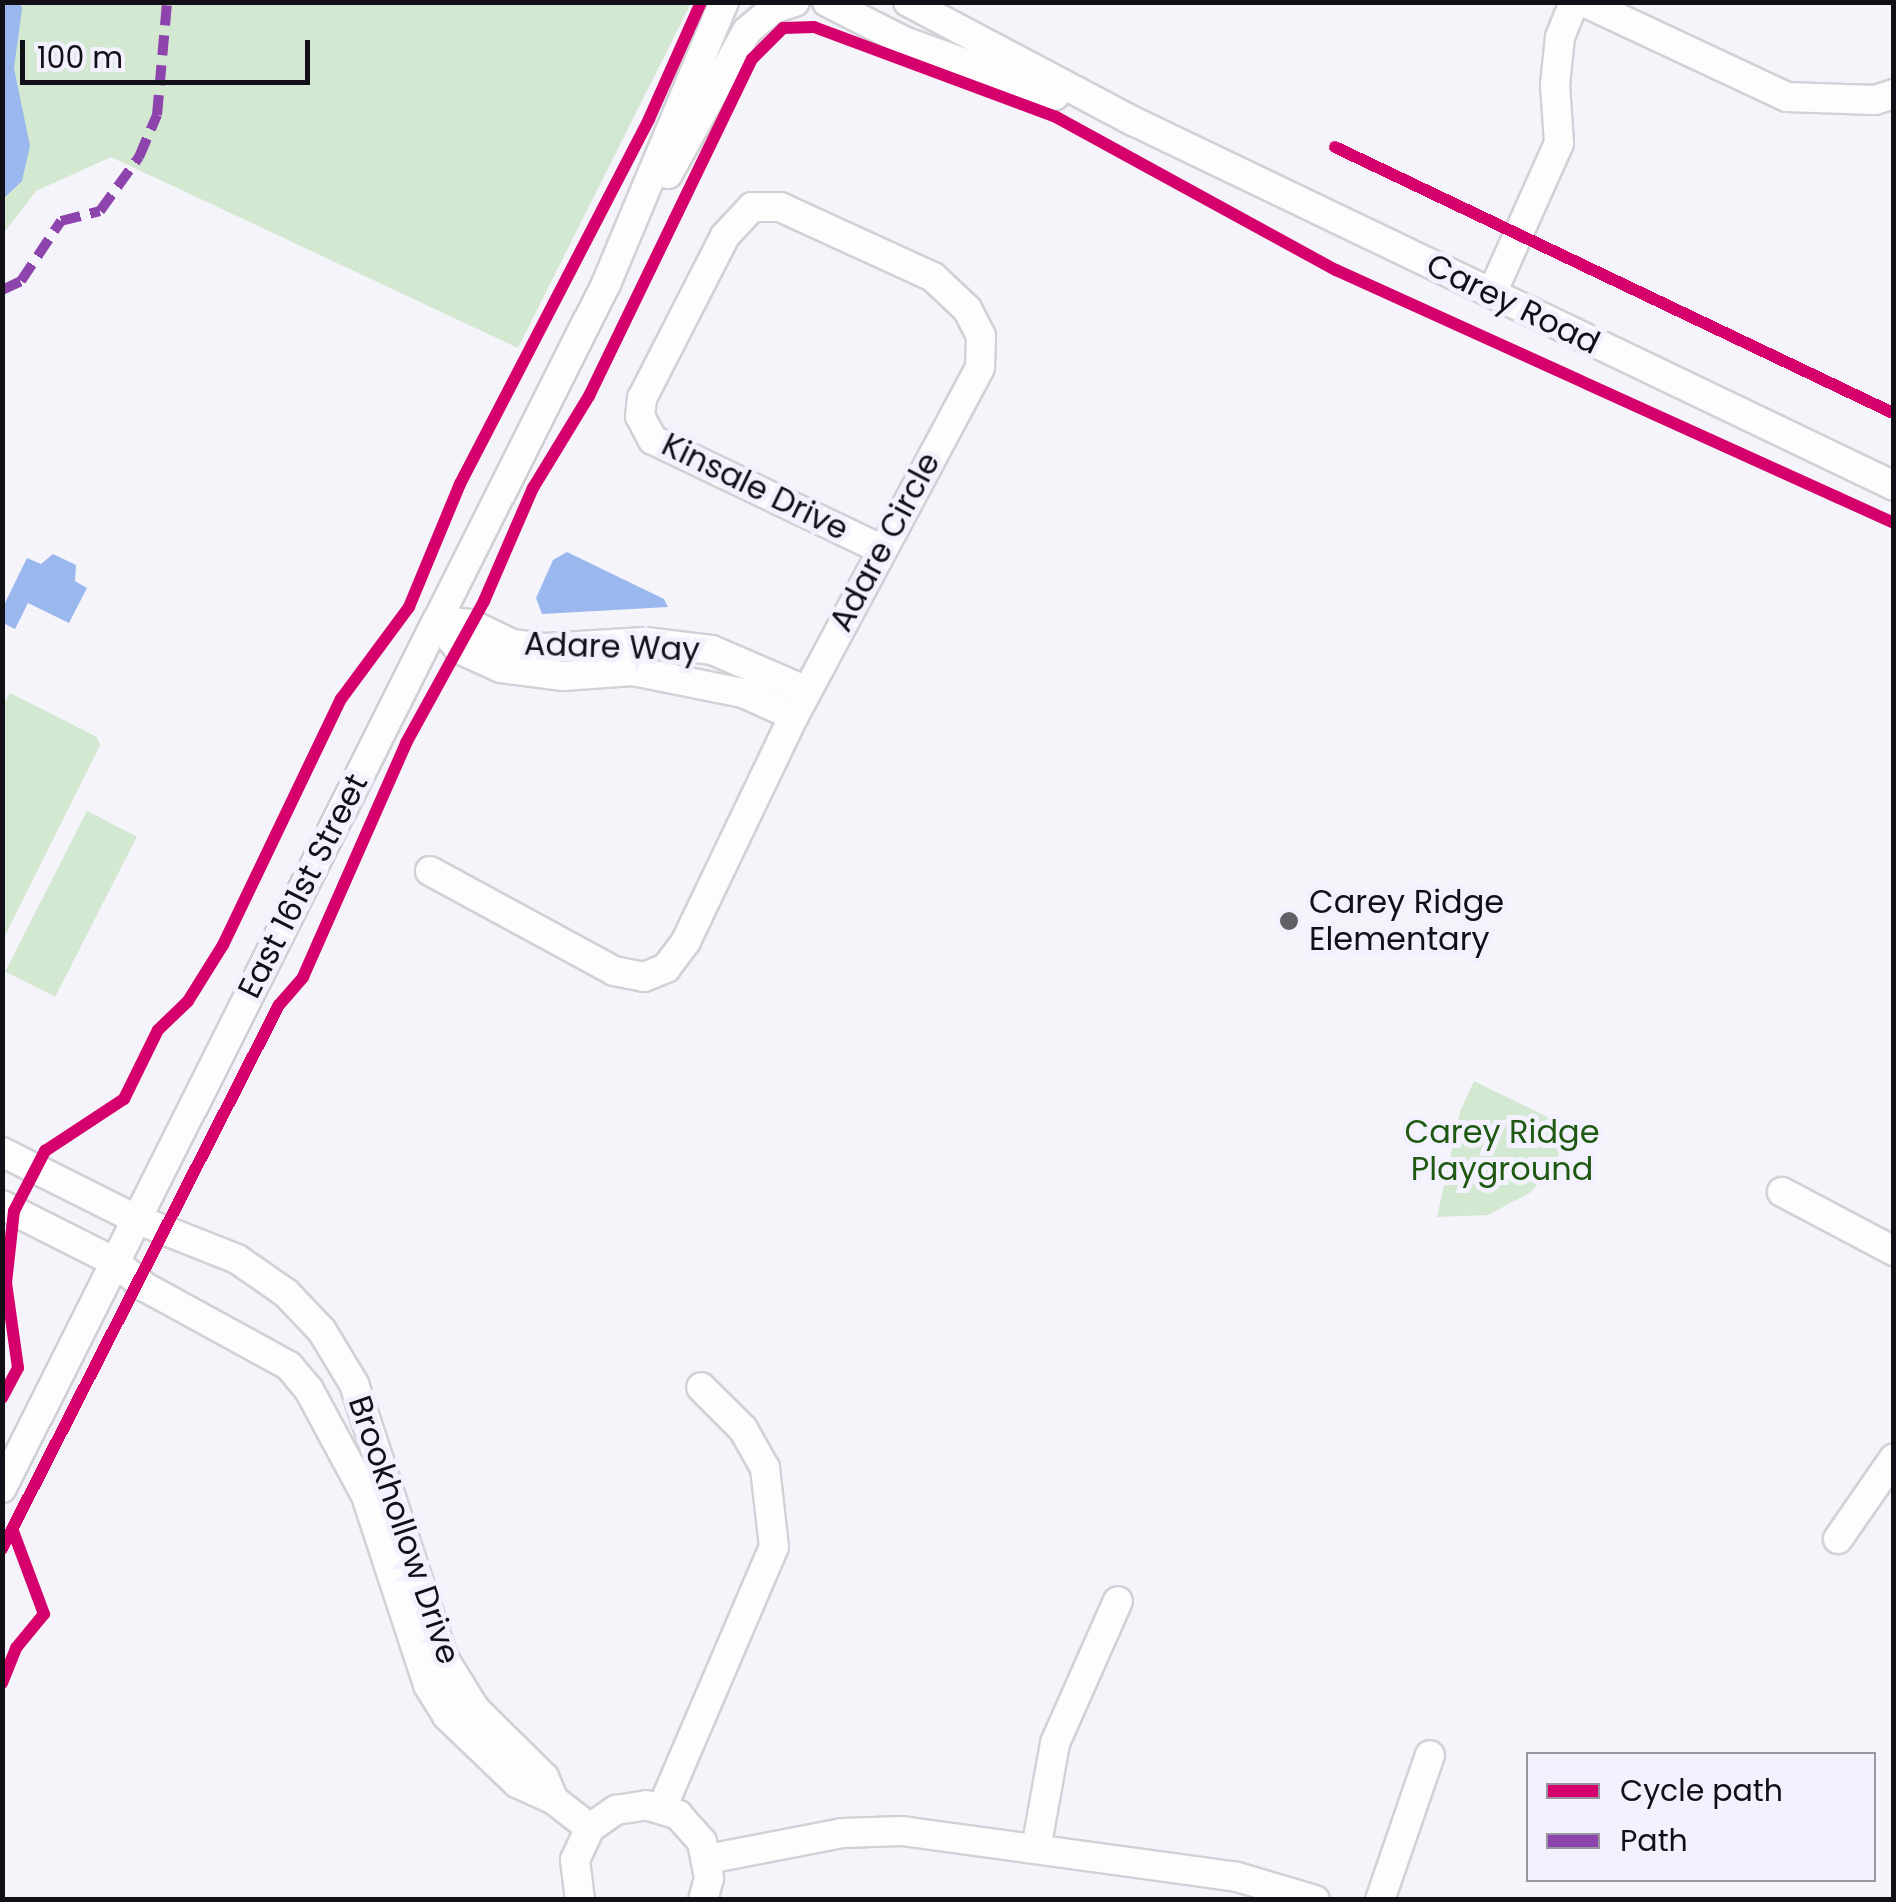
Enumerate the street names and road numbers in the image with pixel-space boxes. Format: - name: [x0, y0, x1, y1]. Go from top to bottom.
- street label: Carey Road: [1420, 246, 1606, 362]
- street label: Kinsale Drive: [656, 425, 854, 549]
- street label: Adare Circle: [822, 446, 948, 638]
- street label: Adare Way: [523, 625, 701, 669]
- street label: East 161st Street: [230, 768, 376, 1004]
- street label: Brookhollow Drive: [340, 1391, 468, 1669]

